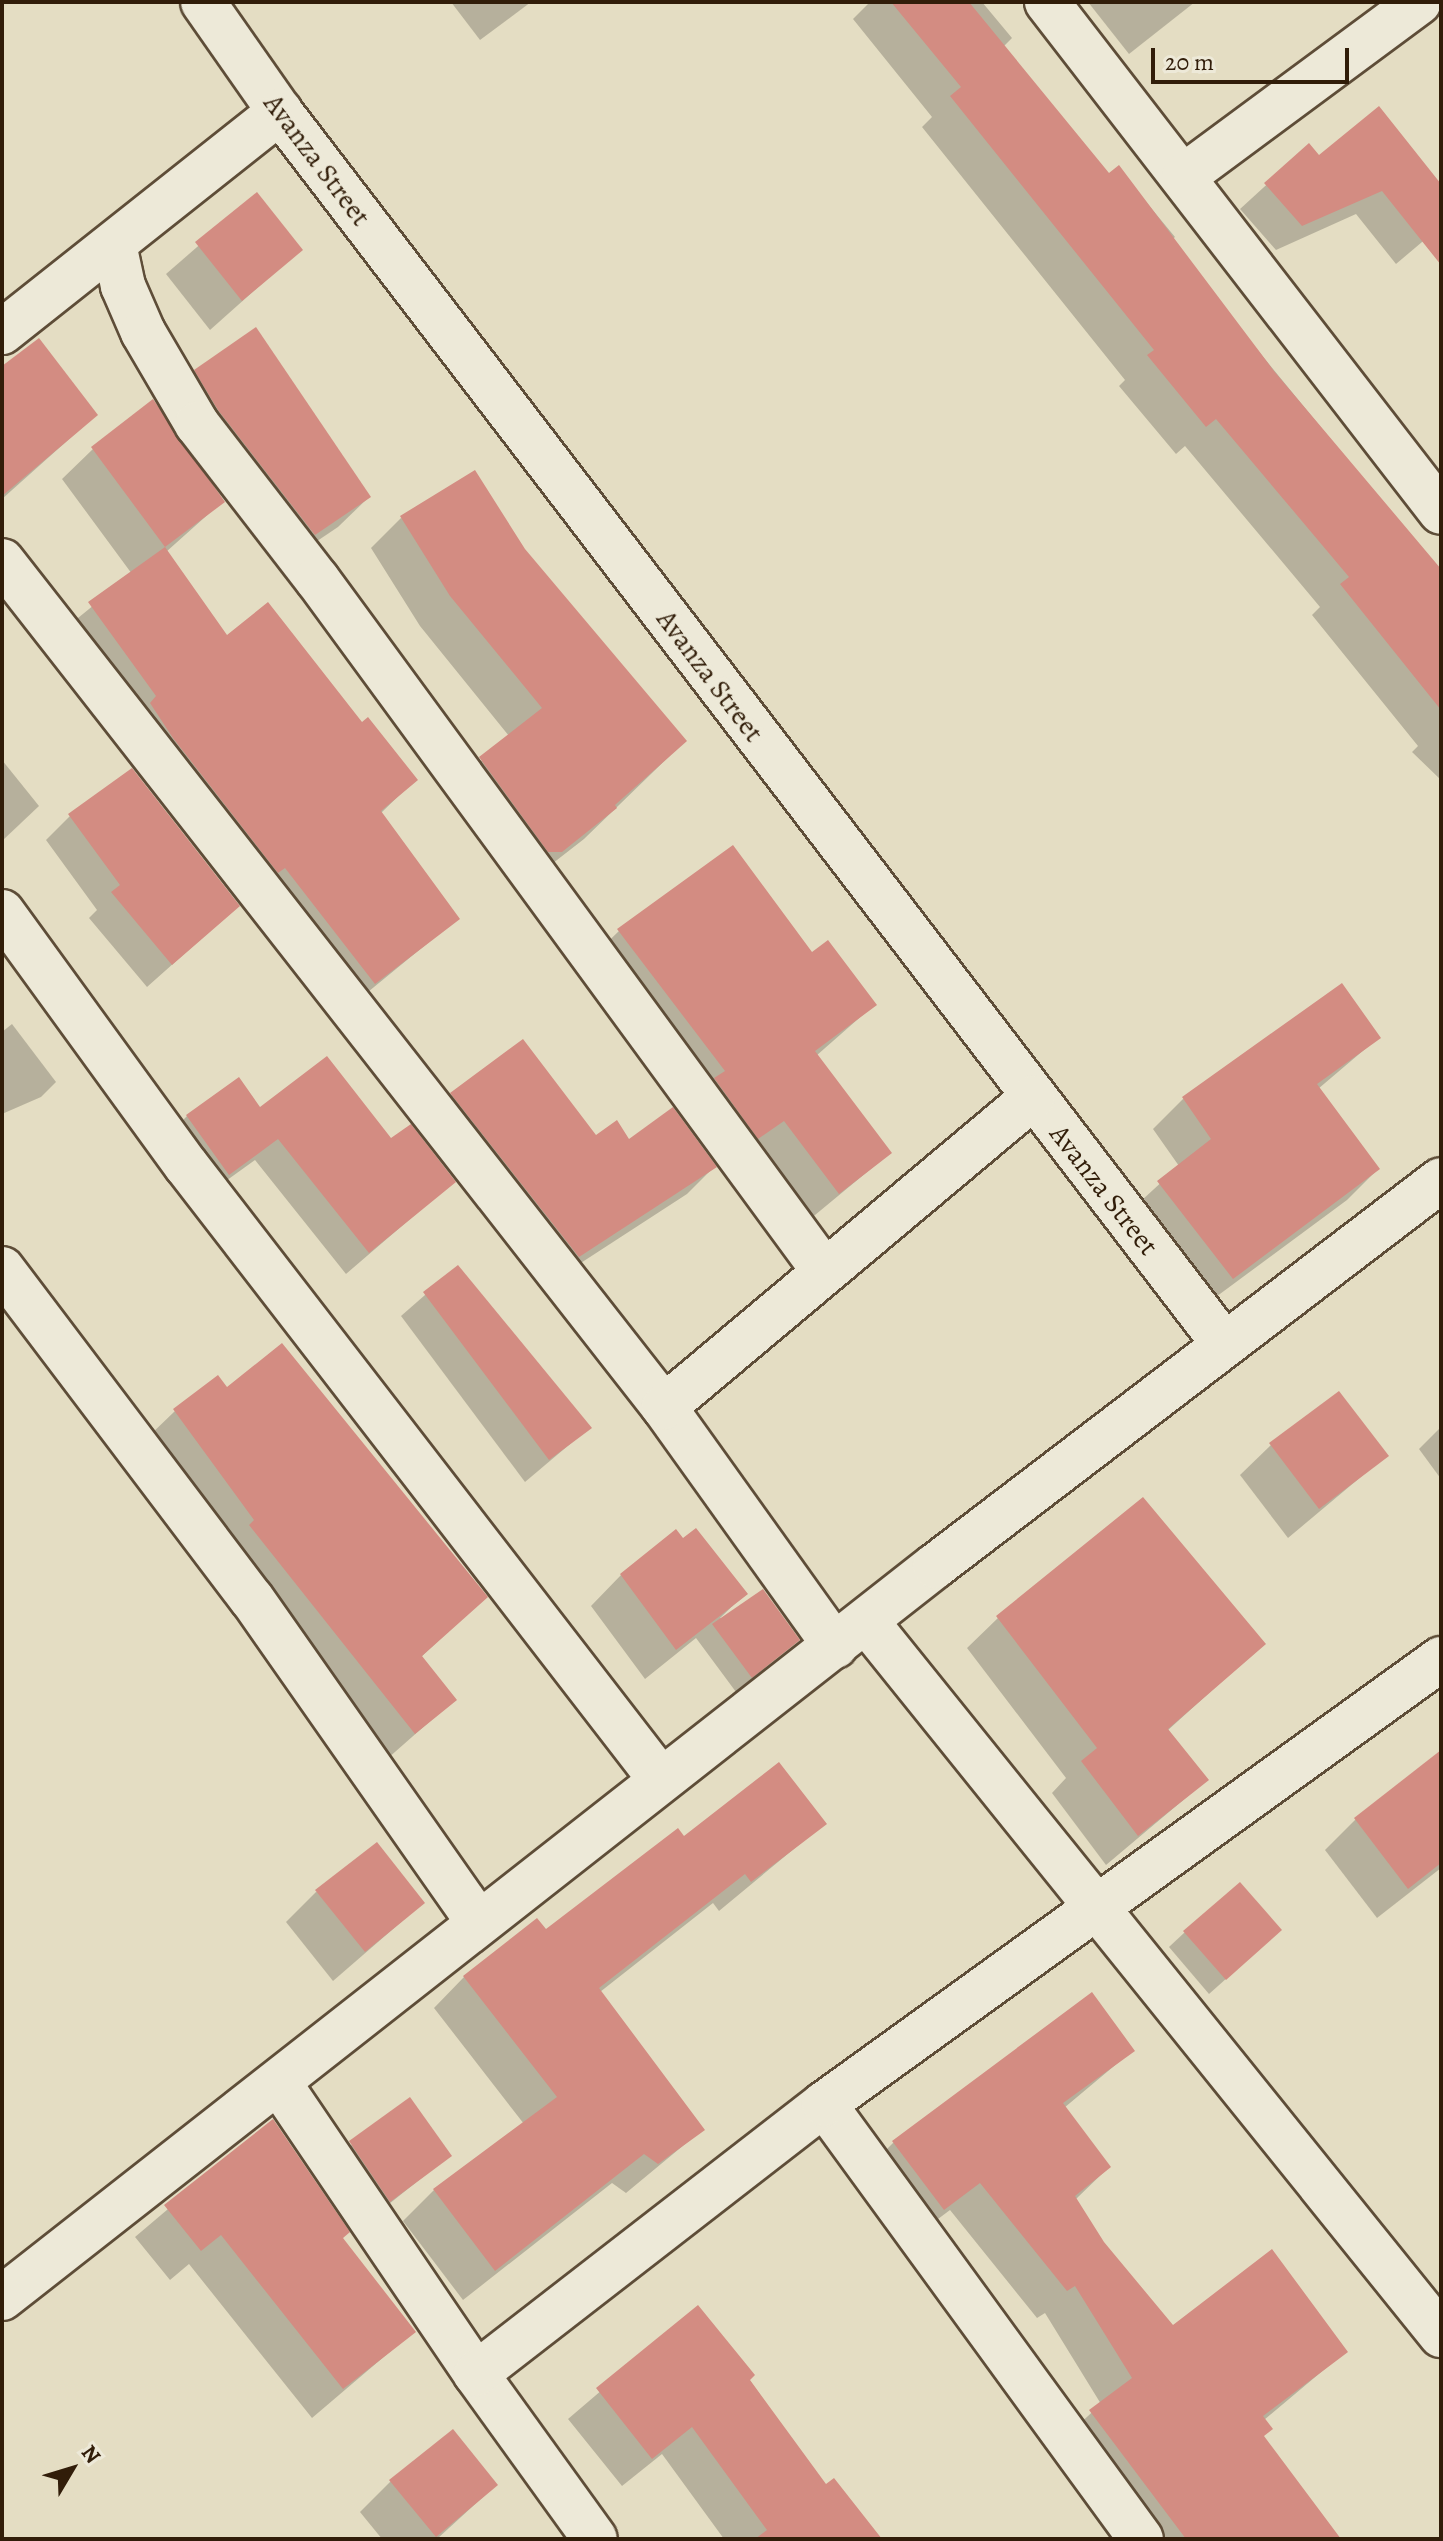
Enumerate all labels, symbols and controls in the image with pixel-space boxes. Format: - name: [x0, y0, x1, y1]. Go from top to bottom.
- scale bar: [1155, 32, 1353, 82]
- text: 20 m: [1165, 46, 1214, 78]
- street label: Avanza Street: [256, 87, 378, 233]
- street label: Avanza Street: [649, 603, 771, 749]
- street label: Avanza Street: [1043, 1118, 1165, 1262]
- north arrow: [32, 2429, 112, 2509]
- text: N: [74, 2439, 108, 2470]

